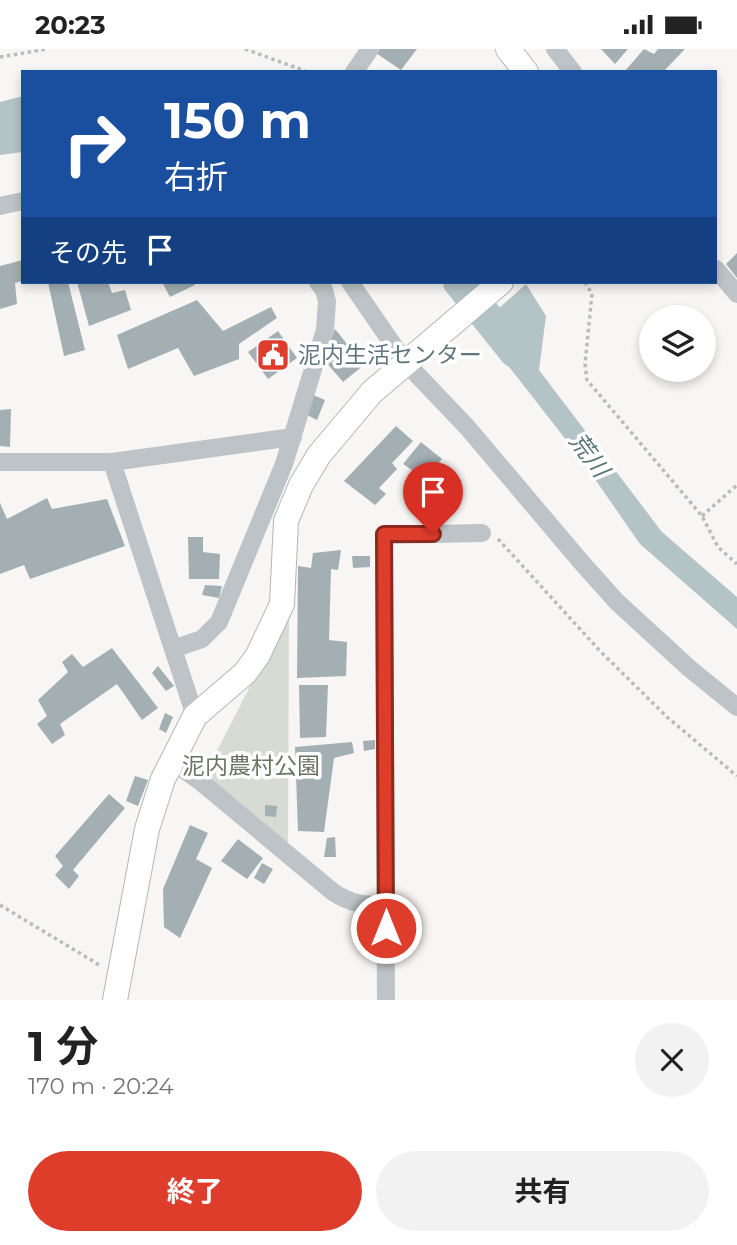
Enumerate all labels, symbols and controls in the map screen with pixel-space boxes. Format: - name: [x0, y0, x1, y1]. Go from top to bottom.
- text: 20:23: [35, 9, 106, 41]
- text: 150 m: [164, 91, 311, 150]
- icon: right: [49, 98, 140, 189]
- text: 右折: [164, 157, 228, 196]
- icon: arrive: [141, 231, 179, 269]
- text: その先: [49, 237, 127, 269]
- map controls: [639, 305, 716, 382]
- button: layers: [639, 305, 716, 382]
- public building icon: 泥内生活センター: [254, 336, 292, 374]
- place label: 泥内生活センター: [298, 341, 482, 369]
- water label: 荒川: [563, 427, 617, 485]
- pin: [403, 462, 463, 534]
- icon: arrive: [414, 473, 452, 511]
- park label: 泥内農村公園: [182, 752, 320, 780]
- position arrow: [349, 891, 423, 965]
- text: 1 分: [28, 1020, 98, 1072]
- button: close: [635, 1023, 709, 1097]
- text: 170 m · 20:24: [28, 1072, 174, 1100]
- button: 終了: [28, 1151, 362, 1231]
- button: 共有: [376, 1151, 709, 1231]

